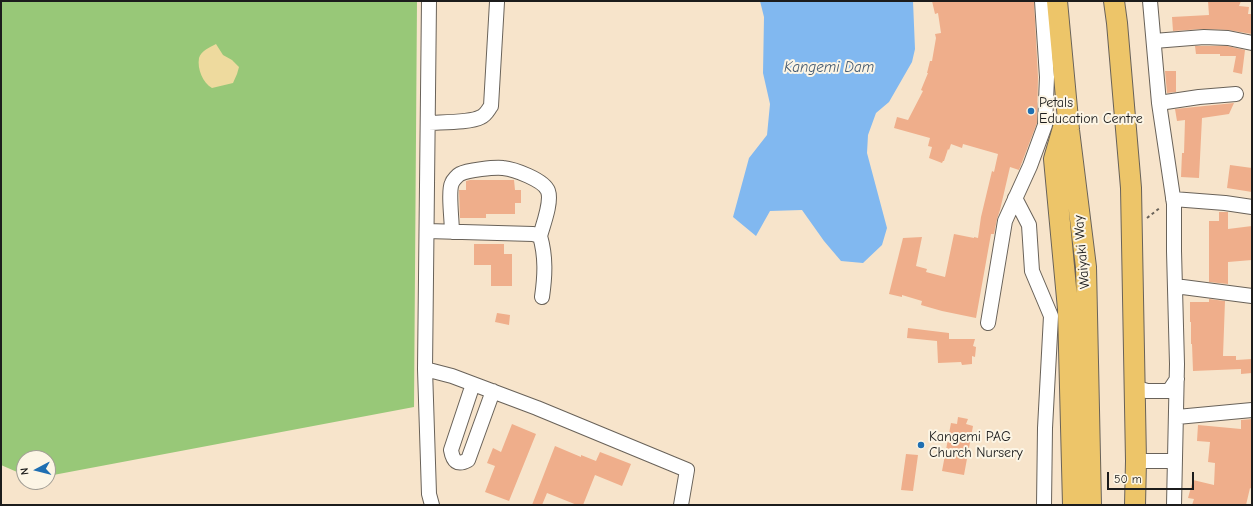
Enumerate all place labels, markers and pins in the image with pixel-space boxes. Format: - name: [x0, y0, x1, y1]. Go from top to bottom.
- place label: Petals Education Centre: [1039, 95, 1143, 128]
- marker: Petals Education Centre: [1026, 106, 1036, 116]
- place label: Kangemi PAG Church Nursery: [929, 429, 1023, 462]
- marker: Kangemi PAG Church Nursery: [916, 440, 926, 450]

